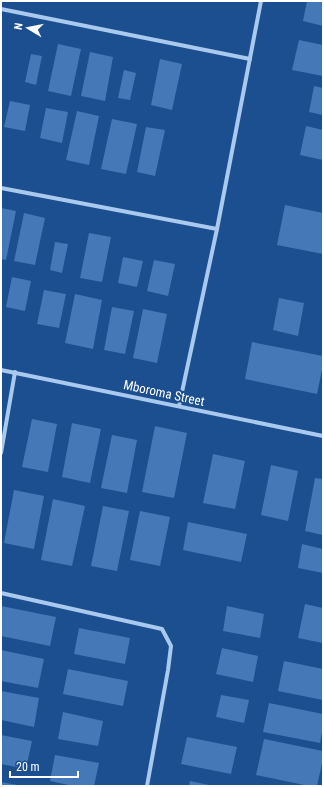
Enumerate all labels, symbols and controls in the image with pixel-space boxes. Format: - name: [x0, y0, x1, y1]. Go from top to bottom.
- north arrow: [8, 8, 48, 48]
- text: N: [12, 22, 26, 31]
- street label: Mboroma Street: [122, 377, 206, 409]
- scale bar: [10, 753, 78, 779]
- text: 20 m: [16, 760, 40, 774]

